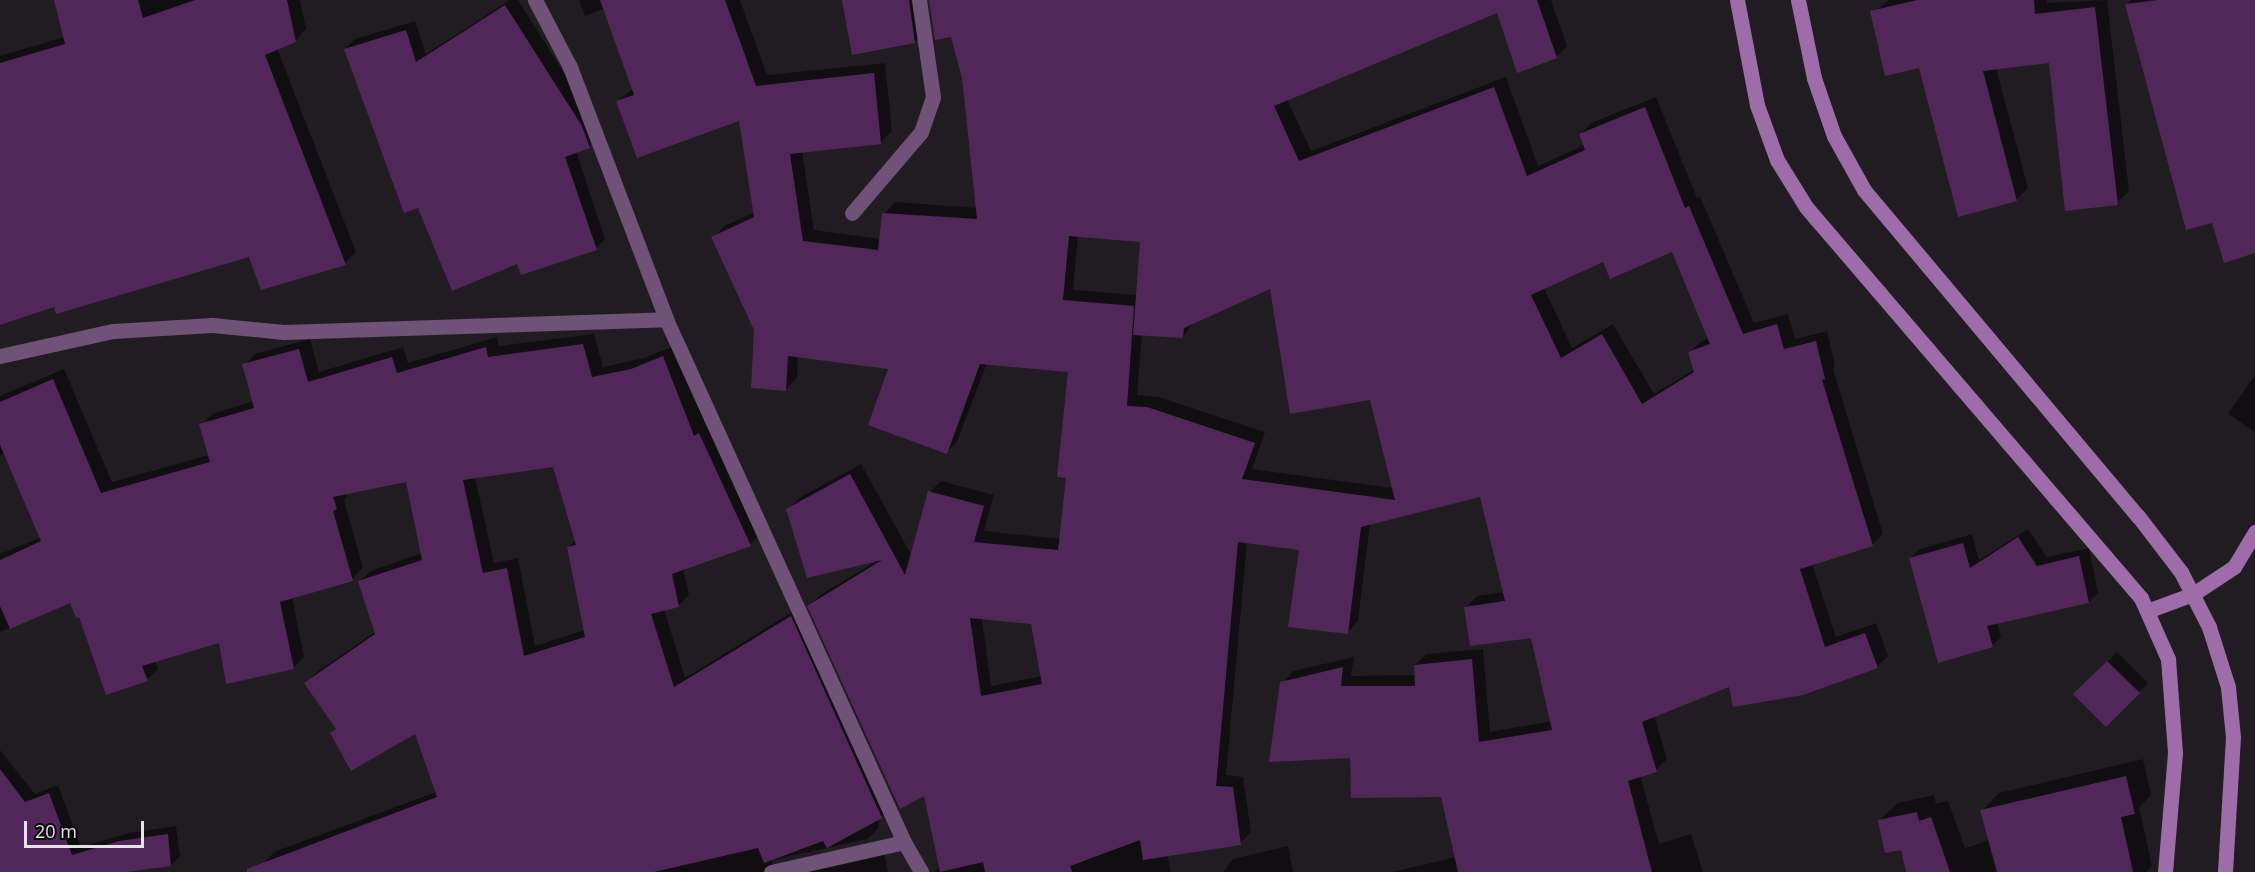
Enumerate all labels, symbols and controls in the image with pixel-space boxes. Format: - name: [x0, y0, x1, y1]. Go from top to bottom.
- scale bar: [27, 809, 147, 847]
- text: 20 m: [35, 819, 77, 843]

